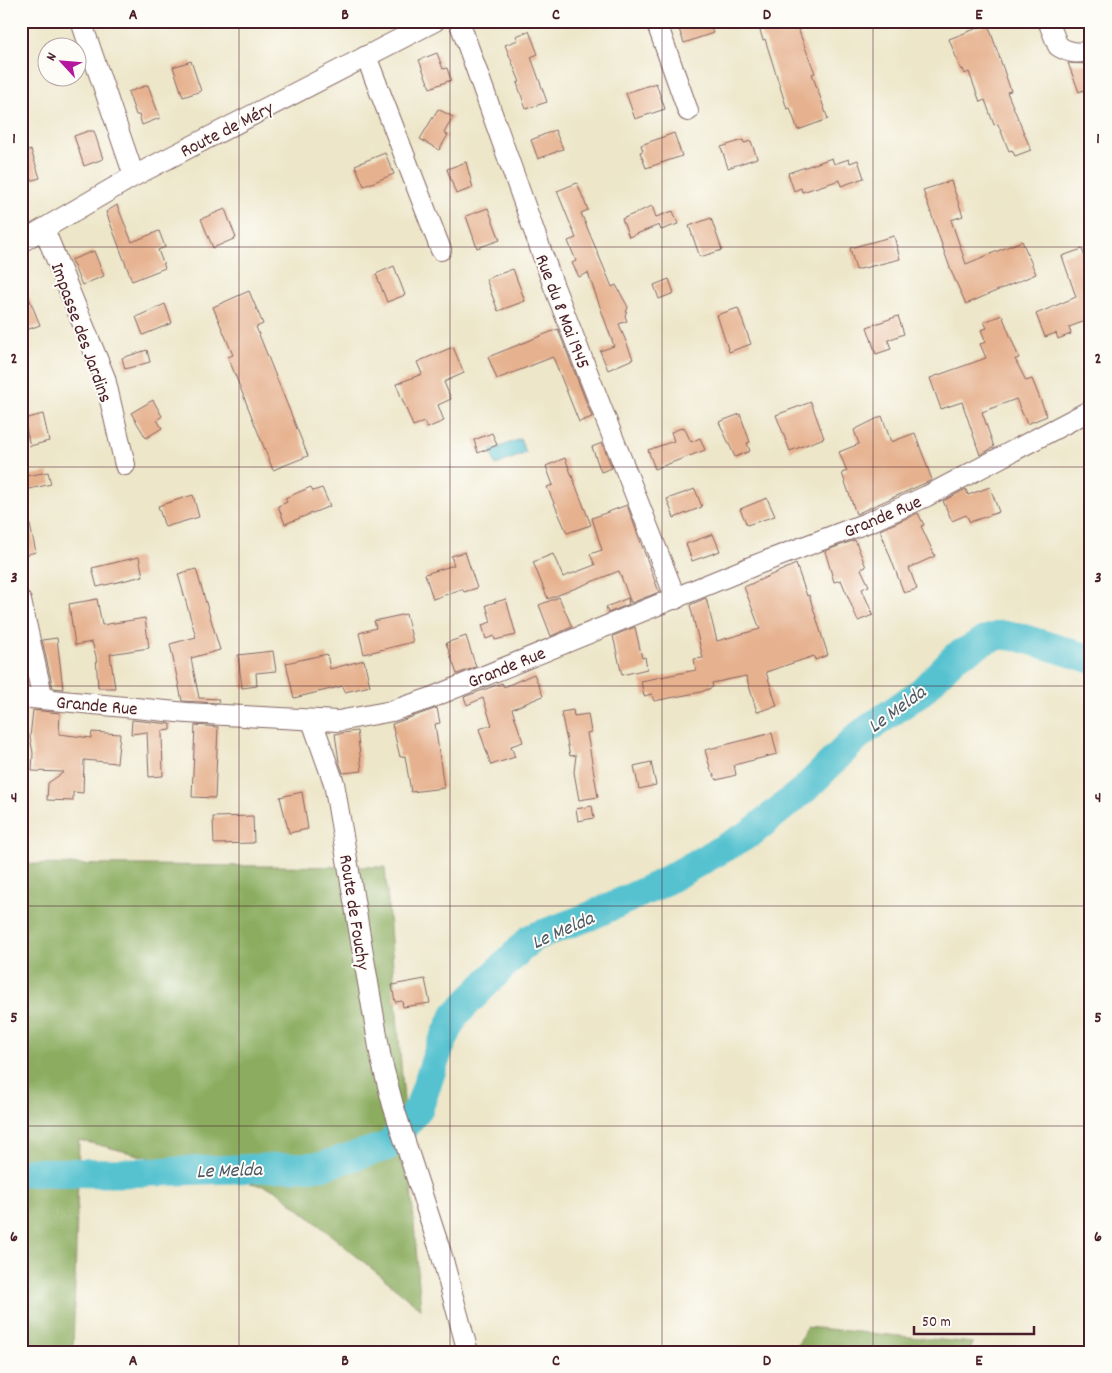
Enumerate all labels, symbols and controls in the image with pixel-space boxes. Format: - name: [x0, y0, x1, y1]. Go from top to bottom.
- text: A: [129, 4, 138, 27]
- text: B: [341, 4, 349, 27]
- text: C: [552, 4, 560, 27]
- text: D: [763, 4, 772, 27]
- text: E: [975, 4, 983, 27]
- north arrow: [38, 38, 88, 88]
- text: N: [42, 50, 63, 65]
- street label: Route de Méry: [176, 96, 279, 166]
- text: 1: [12, 128, 16, 151]
- text: 1: [1096, 128, 1100, 151]
- street label: Rue du 8 Mai 1945: [526, 251, 595, 374]
- street label: Impasse des Jardins: [42, 260, 118, 407]
- text: 2: [11, 348, 18, 371]
- text: 2: [1095, 348, 1102, 371]
- street label: Grande Rue: [840, 490, 926, 547]
- text: 3: [10, 567, 18, 590]
- text: 3: [1094, 567, 1102, 590]
- street label: Grande Rue: [464, 641, 550, 697]
- water label: Le Melda: [863, 679, 934, 741]
- street label: Grande Rue: [55, 690, 139, 724]
- text: 4: [11, 787, 17, 810]
- text: 4: [1095, 787, 1101, 810]
- street label: Route de Fouchy: [330, 853, 375, 972]
- water label: Le Melda: [528, 905, 600, 958]
- text: 5: [10, 1007, 18, 1030]
- text: 5: [1094, 1007, 1102, 1030]
- water label: Le Melda: [196, 1157, 264, 1187]
- text: 6: [10, 1226, 18, 1249]
- text: 6: [1094, 1226, 1102, 1249]
- scale bar: [914, 1303, 1034, 1335]
- text: 50 m: [922, 1312, 951, 1334]
- text: A: [129, 1350, 138, 1373]
- text: B: [341, 1350, 349, 1373]
- text: C: [552, 1350, 560, 1373]
- text: D: [763, 1350, 772, 1373]
- text: E: [975, 1350, 983, 1373]

